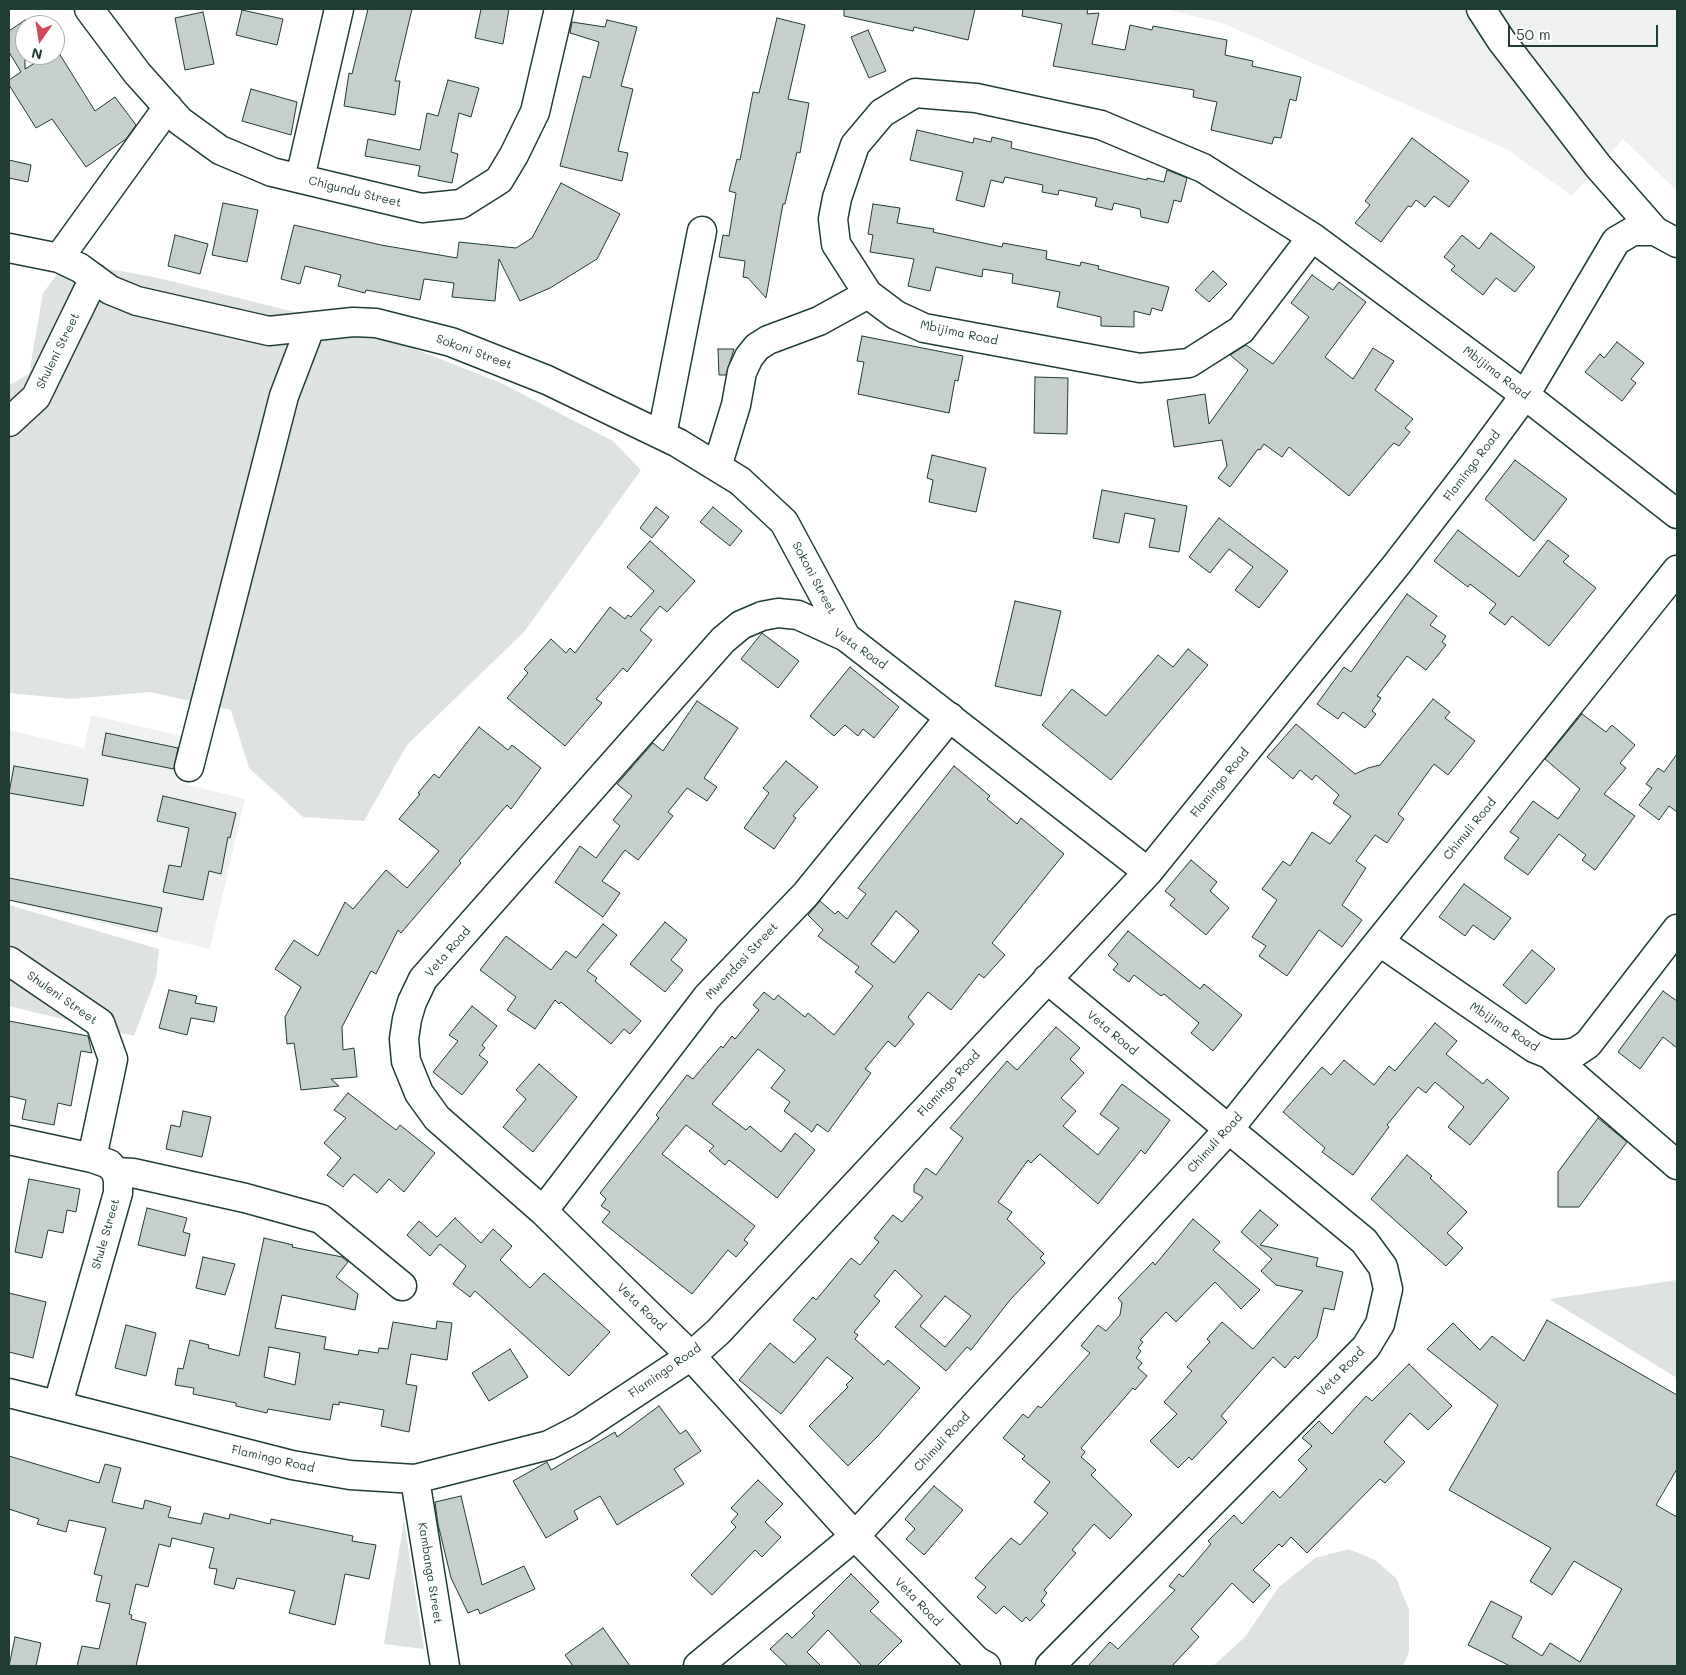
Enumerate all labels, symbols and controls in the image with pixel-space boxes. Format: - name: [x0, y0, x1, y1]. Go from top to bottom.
- north arrow: [15, 15, 65, 65]
- scale bar: [1511, 15, 1661, 47]
- text: 50 m: [1516, 24, 1551, 44]
- text: N: [29, 44, 44, 65]
- street label: Chigundu Street: [307, 173, 403, 211]
- street label: Shuleni Street: [33, 311, 83, 391]
- street label: Mbijima Road: [919, 318, 999, 348]
- street label: Sokoni Street: [434, 332, 514, 372]
- street label: Mbijima Road: [1460, 343, 1532, 403]
- street label: Flamingo Road: [1441, 428, 1503, 504]
- street label: Sokoni Street: [789, 539, 839, 617]
- street label: Veta Road: [831, 625, 889, 673]
- street label: Flamingo Road: [1188, 745, 1252, 821]
- street label: Chimuli Road: [1441, 795, 1499, 863]
- street label: Mwendasi Street: [703, 920, 781, 1002]
- street label: Veta Road: [422, 924, 474, 980]
- street label: Shuleni Street: [24, 968, 100, 1028]
- street label: Mbijima Road: [1467, 999, 1541, 1055]
- street label: Veta Road: [1084, 1008, 1140, 1058]
- street label: Flamingo Road: [915, 1048, 983, 1120]
- street label: Chimuli Road: [1184, 1110, 1246, 1176]
- street label: Shule Street: [89, 1197, 123, 1271]
- street label: Veta Road: [614, 1280, 668, 1334]
- street label: Flamingo Road: [626, 1341, 704, 1401]
- street label: Veta Road: [1314, 1345, 1368, 1399]
- street label: Chimuli Road: [911, 1409, 973, 1475]
- street label: Flamingo Road: [230, 1442, 316, 1476]
- street label: Kambanga Street: [415, 1521, 445, 1625]
- street label: Veta Road: [891, 1575, 945, 1629]

